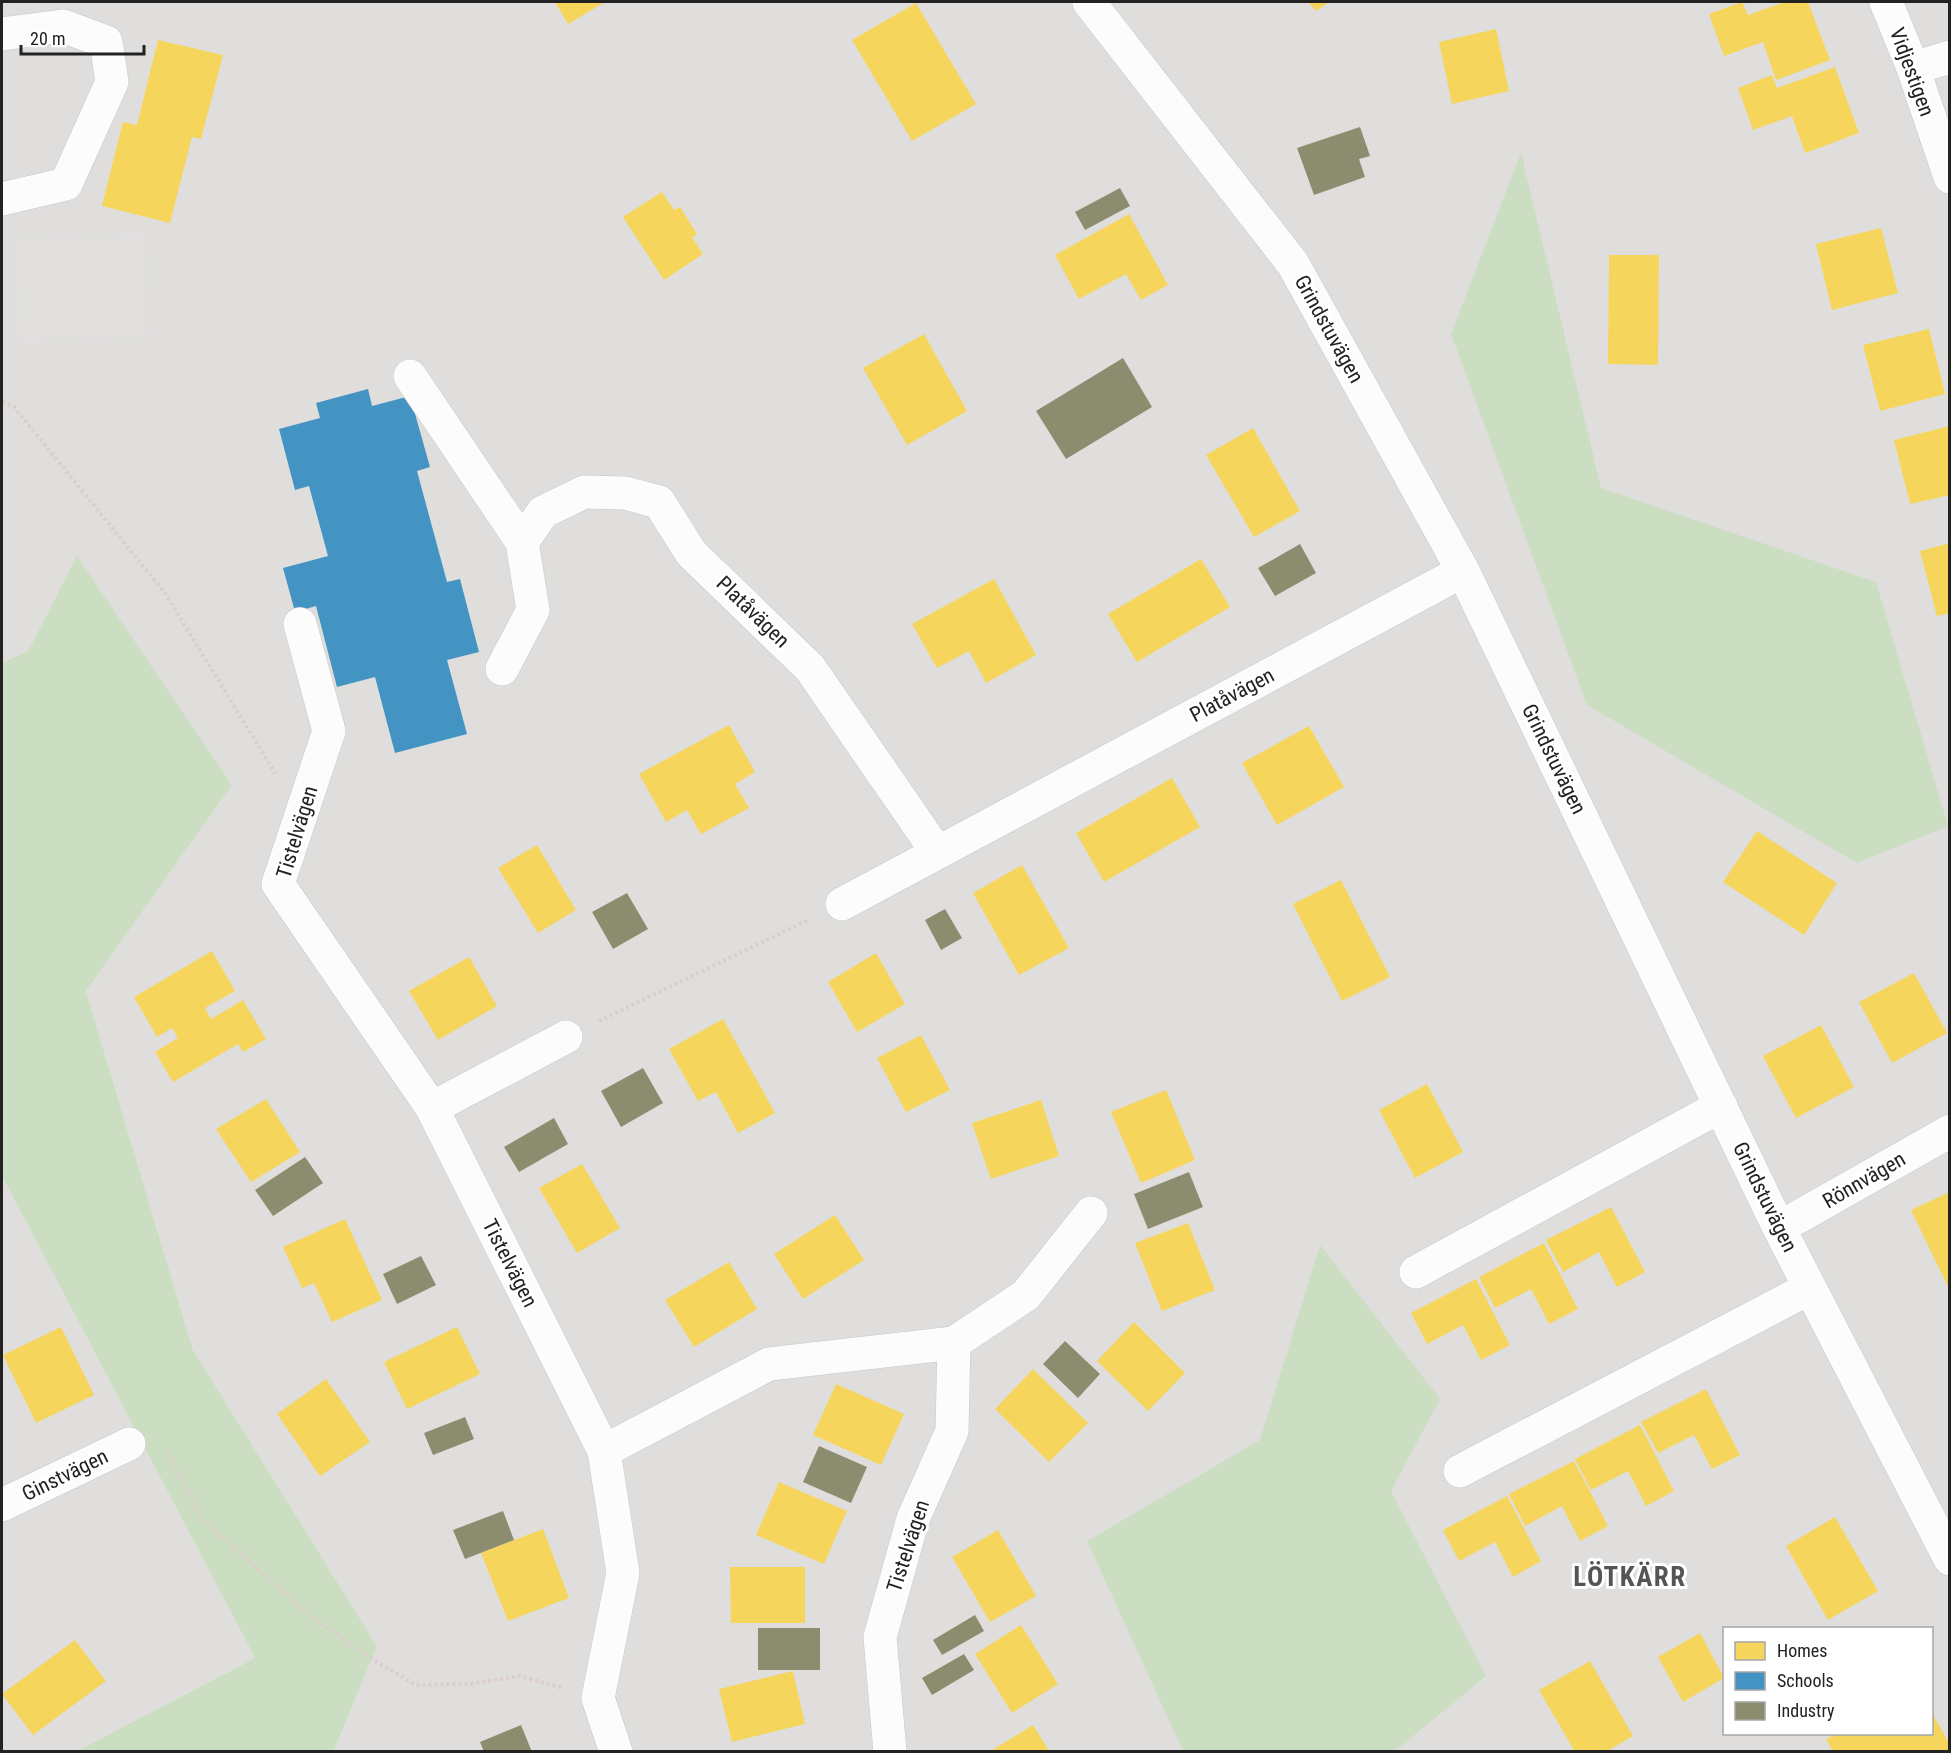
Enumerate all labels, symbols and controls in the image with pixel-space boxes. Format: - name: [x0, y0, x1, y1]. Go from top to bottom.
- scale bar: [21, 18, 144, 56]
- street label: Vidjestigen: [1885, 24, 1939, 120]
- text: 20 m: [30, 28, 65, 49]
- street label: Grindstuvägen: [1290, 271, 1368, 387]
- street label: Platåvägen: [712, 571, 794, 653]
- street label: Platåvägen: [1186, 663, 1278, 727]
- street label: Grindstuvägen: [1517, 700, 1591, 818]
- street label: Tistelvägen: [272, 783, 322, 881]
- street label: Grindstuvägen: [1728, 1138, 1802, 1256]
- street label: Rönnvägen: [1818, 1147, 1910, 1213]
- street label: Tistelvägen: [478, 1215, 542, 1311]
- street label: Ginstvägen: [18, 1444, 112, 1506]
- street label: Tistelvägen: [882, 1497, 934, 1595]
- district label: LÖTKÄRR: [1573, 1561, 1687, 1593]
- legend: [1723, 1627, 1933, 1735]
- text: Homes: [1777, 1640, 1827, 1661]
- text: Schools: [1777, 1670, 1834, 1691]
- text: Industry: [1777, 1700, 1835, 1721]

